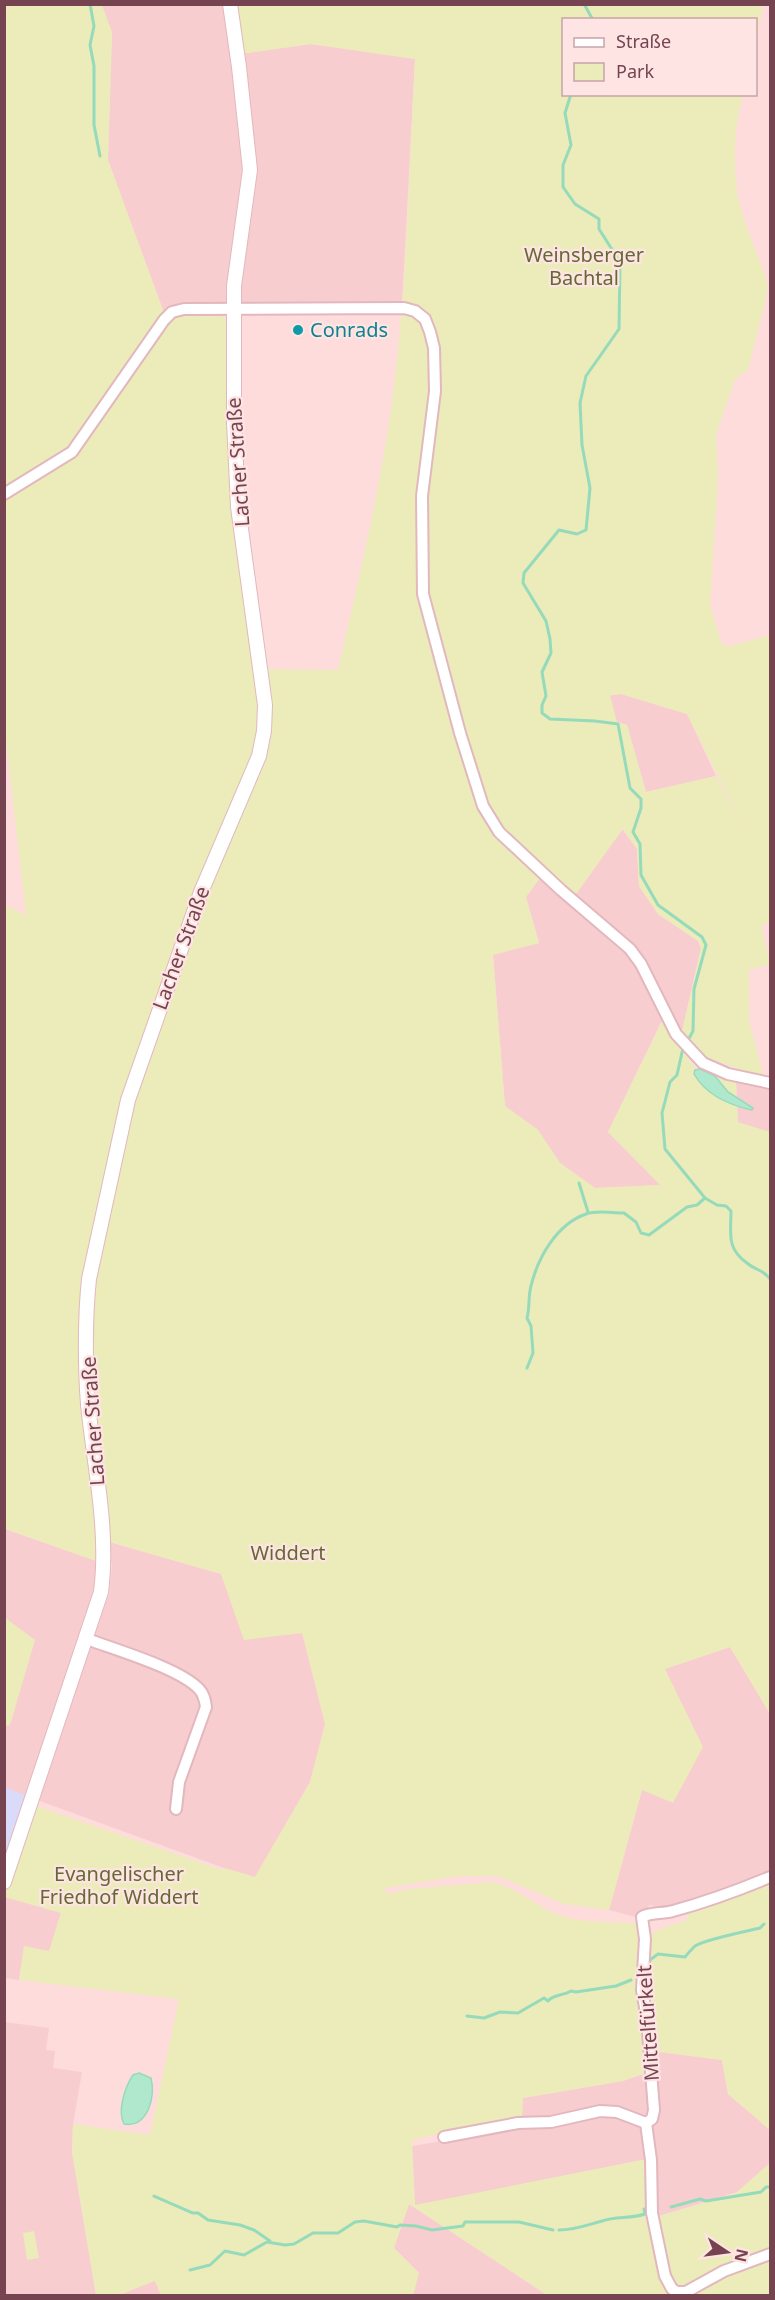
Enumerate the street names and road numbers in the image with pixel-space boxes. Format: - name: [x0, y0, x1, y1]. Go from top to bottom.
- street label: Lacher Straße: [220, 396, 255, 528]
- street label: Lacher Straße: [146, 882, 215, 1013]
- street label: Lacher Straße: [75, 1355, 110, 1487]
- street label: Mittelfürkelt: [630, 1964, 665, 2082]

